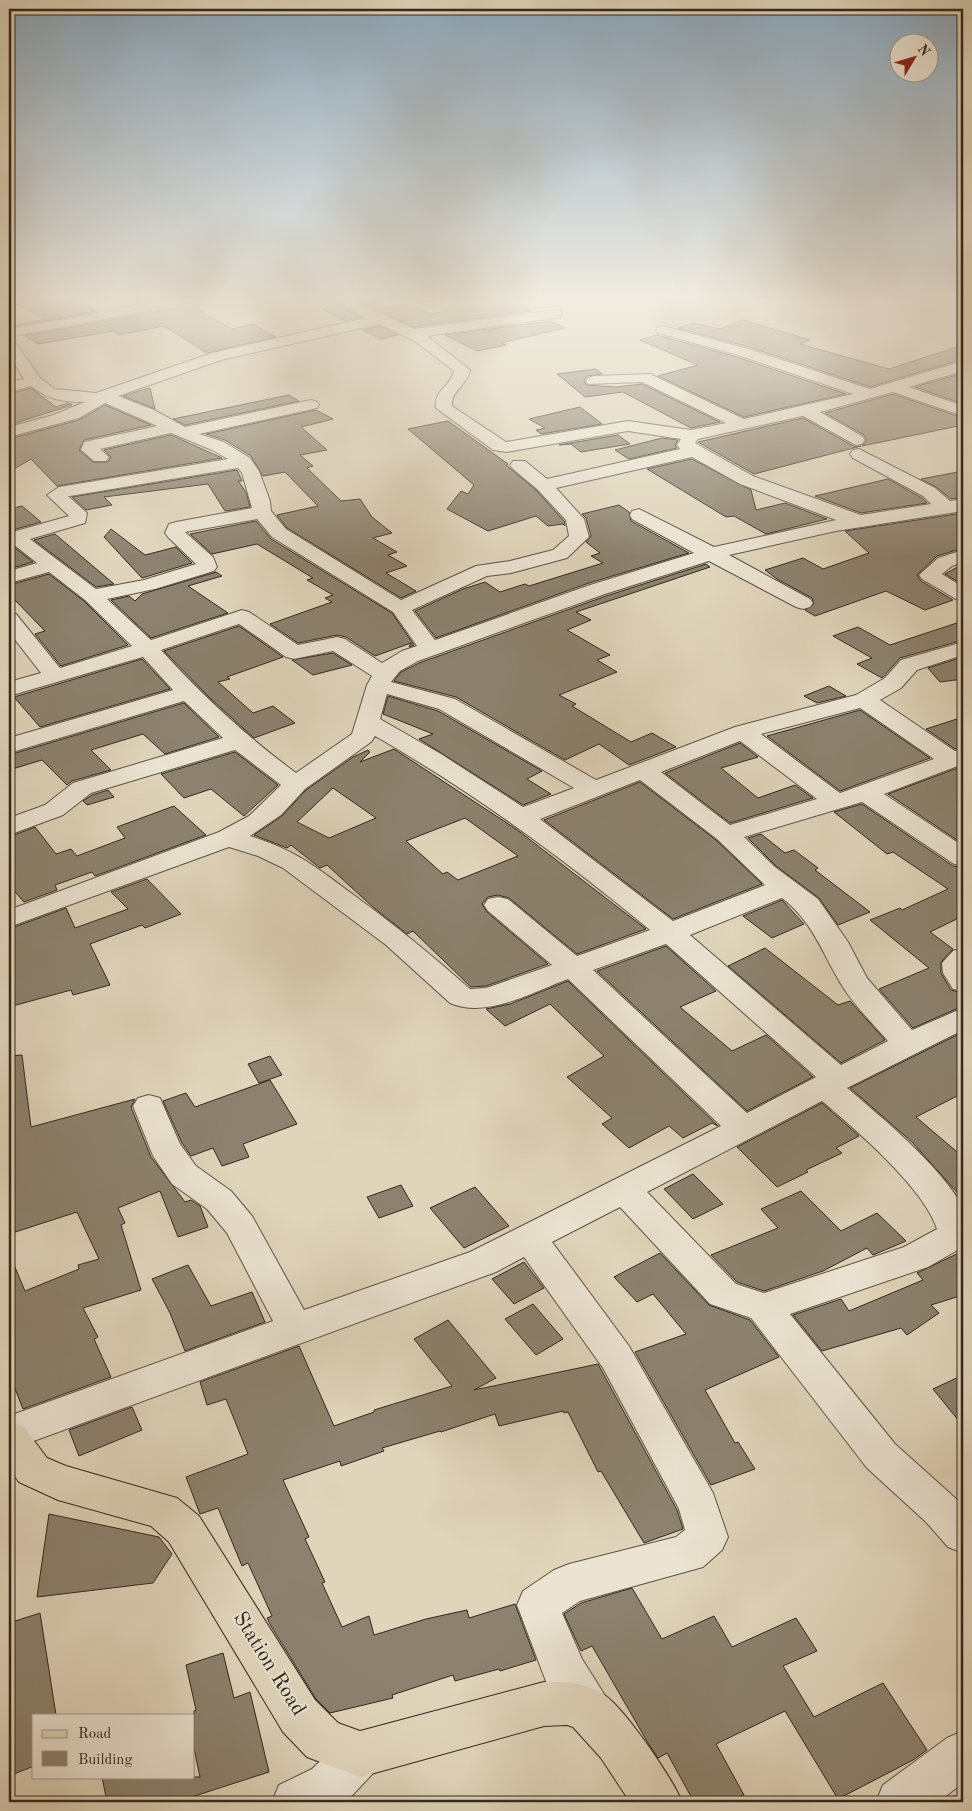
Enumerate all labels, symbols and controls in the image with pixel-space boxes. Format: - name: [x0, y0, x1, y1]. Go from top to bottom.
- north arrow: [890, 32, 940, 82]
- text: N: [915, 42, 932, 59]
- street label: Station Road: [229, 1608, 309, 1720]
- legend: [32, 1714, 195, 1778]
- text: Road: [78, 1727, 112, 1742]
- text: Building: [78, 1753, 133, 1768]

